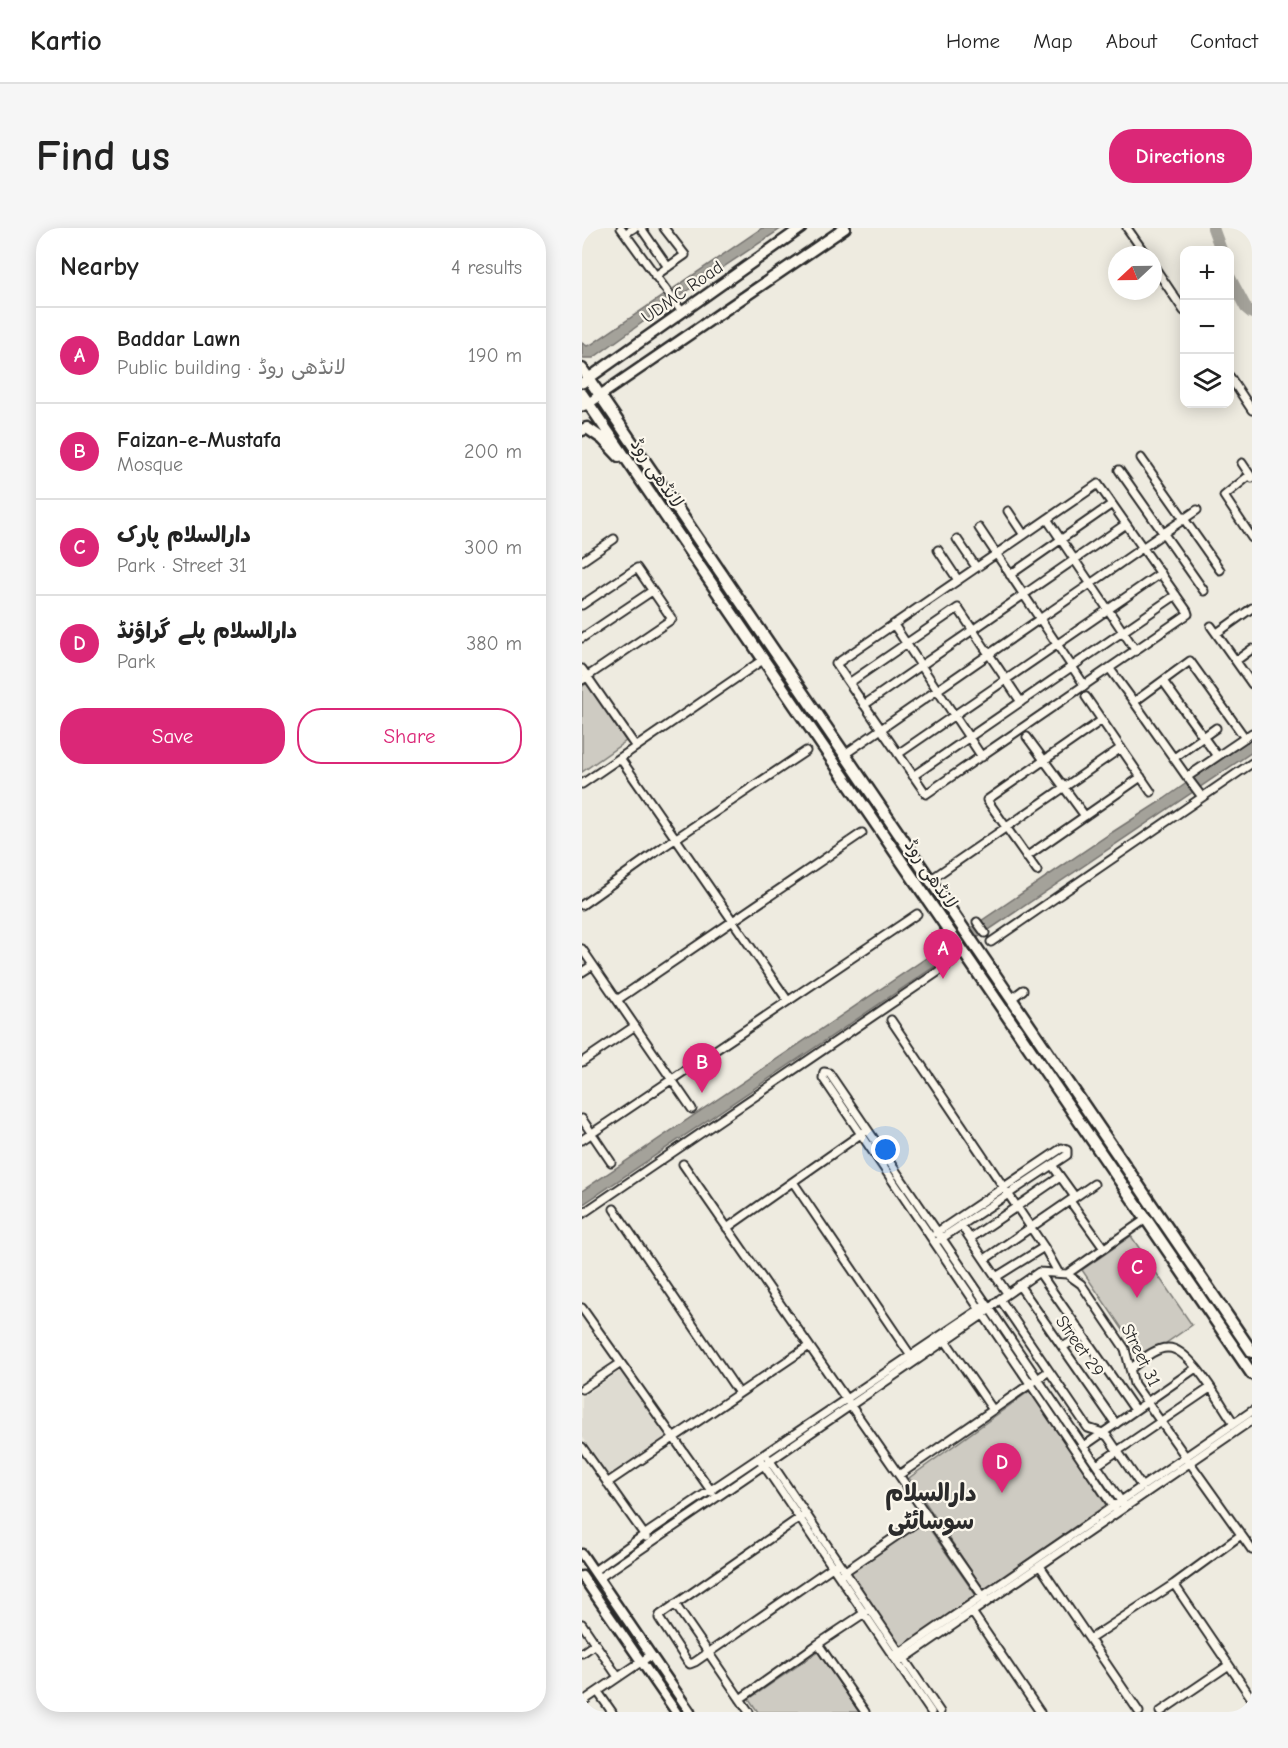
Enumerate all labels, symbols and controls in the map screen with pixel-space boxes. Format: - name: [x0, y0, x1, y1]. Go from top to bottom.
- text: Kartio: [30, 25, 102, 57]
- text: Home: [946, 29, 1000, 53]
- text: Map: [1033, 29, 1073, 53]
- text: About: [1106, 29, 1157, 53]
- text: Contact: [1190, 29, 1258, 53]
- button: Directions: [1109, 129, 1252, 183]
- text: Find us: [36, 132, 170, 181]
- north arrow: [1108, 246, 1162, 300]
- map controls: [1180, 246, 1234, 408]
- button: +: [1180, 246, 1234, 300]
- text: Nearby: [60, 252, 139, 282]
- text: 4 results: [451, 256, 522, 279]
- street label: UDMC Road: [637, 257, 727, 328]
- button: −: [1180, 300, 1234, 354]
- text: Baddar Lawn: [117, 326, 241, 352]
- text: A: [74, 344, 85, 367]
- text: 190 m: [468, 344, 522, 367]
- button: layers: [1180, 354, 1234, 408]
- text: Public building · لانڈھی روڈ: [117, 356, 346, 379]
- text: Faizan-e-Mustafa: [117, 427, 281, 453]
- street label: لانڈھی روڈ: [626, 435, 687, 512]
- text: B: [73, 440, 86, 463]
- text: 200 m: [464, 440, 522, 463]
- text: Mosque: [117, 453, 183, 476]
- text: دارالسلام پارک: [117, 522, 251, 548]
- text: C: [73, 536, 86, 559]
- text: 300 m: [464, 536, 522, 559]
- text: Park · Street 31: [117, 554, 247, 577]
- text: دارالسلام پلے گراؤنڈ: [117, 618, 297, 644]
- text: D: [73, 632, 86, 655]
- text: 380 m: [466, 632, 522, 655]
- text: Park: [117, 650, 155, 673]
- button: Save: [60, 708, 285, 764]
- button: Share: [297, 708, 522, 764]
- street label: لانڈھی روڈ: [900, 836, 961, 913]
- pin: A: [924, 930, 962, 979]
- pin: B: [682, 1044, 722, 1093]
- your location: [871, 1135, 900, 1164]
- pin: C: [1118, 1248, 1156, 1298]
- street label: Street 29: [1051, 1312, 1108, 1381]
- street label: Street 31: [1116, 1320, 1165, 1390]
- pin: D: [982, 1444, 1022, 1493]
- district label: دارالسلام سوسائٹی: [885, 1479, 977, 1536]

